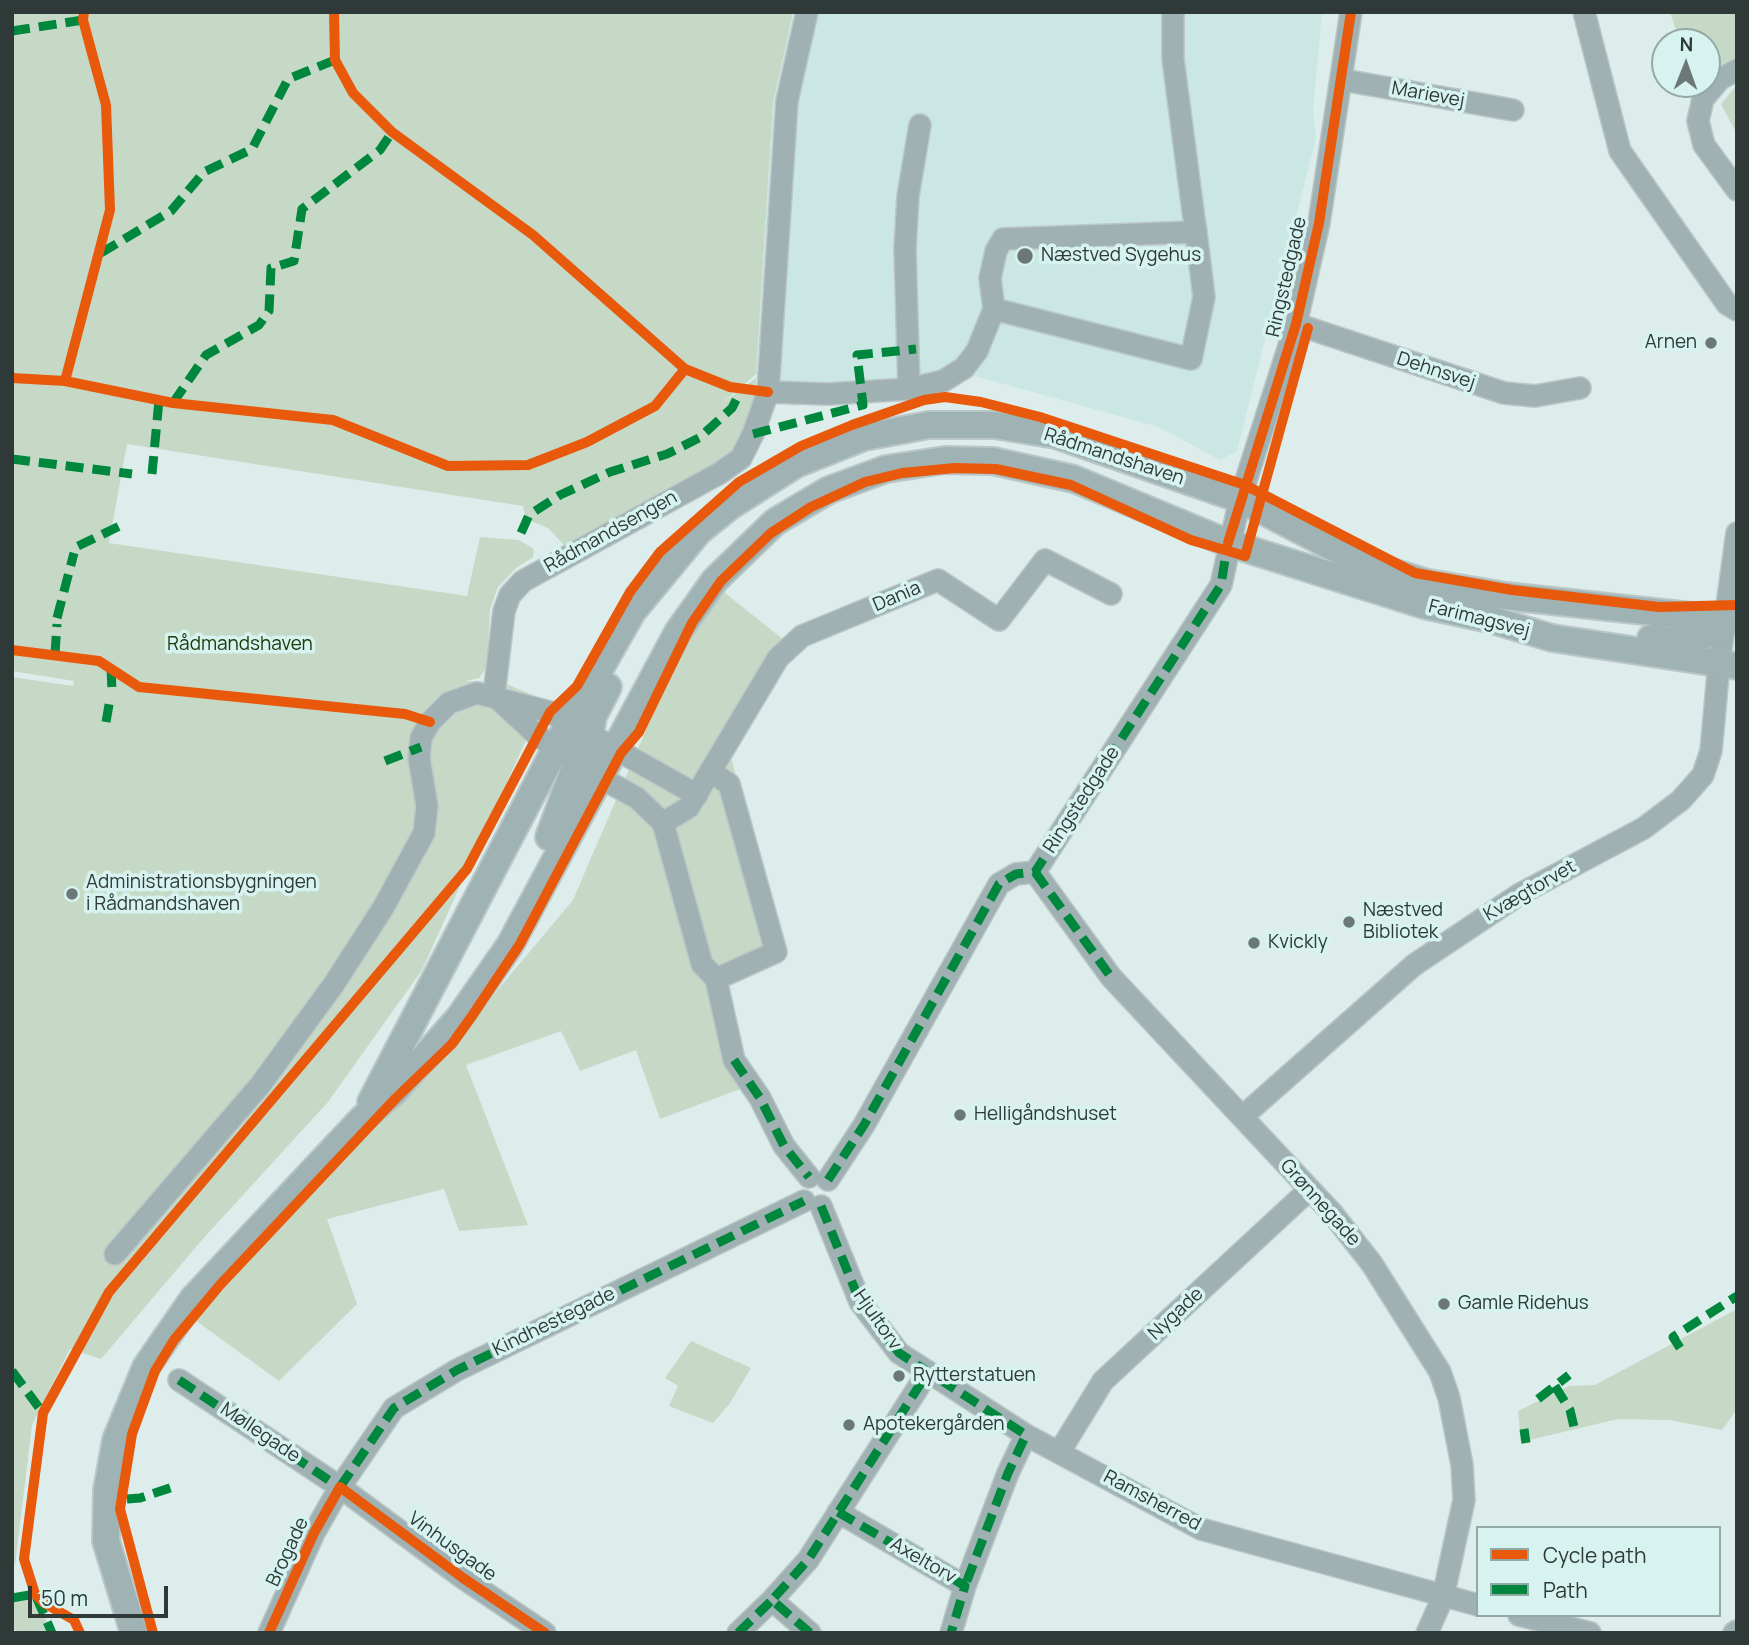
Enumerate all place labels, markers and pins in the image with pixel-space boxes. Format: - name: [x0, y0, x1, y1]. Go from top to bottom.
- place label: Næstved Sygehus: [1041, 245, 1201, 267]
- marker: Næstved Sygehus: [1015, 246, 1035, 266]
- place label: Arnen: [1645, 332, 1697, 354]
- marker: Arnen: [1703, 335, 1719, 351]
- place label: Administrationsbygningen i Rådmandshaven: [86, 872, 317, 916]
- marker: Administrationsbygningen i Rådmandshaven: [64, 886, 80, 902]
- place label: Næstved Bibliotek: [1363, 900, 1443, 944]
- marker: Næstved Bibliotek: [1341, 914, 1357, 930]
- place label: Kvickly: [1268, 932, 1328, 954]
- marker: Kvickly: [1246, 935, 1262, 951]
- place label: Helligåndshuset: [974, 1104, 1117, 1126]
- marker: Helligåndshuset: [952, 1107, 968, 1123]
- place label: Gamle Ridehus: [1458, 1293, 1589, 1315]
- marker: Gamle Ridehus: [1436, 1296, 1452, 1312]
- place label: Rytterstatuen: [913, 1365, 1036, 1387]
- marker: Rytterstatuen: [891, 1368, 907, 1384]
- place label: Apotekergården: [863, 1414, 1004, 1436]
- marker: Apotekergården: [841, 1417, 857, 1433]

